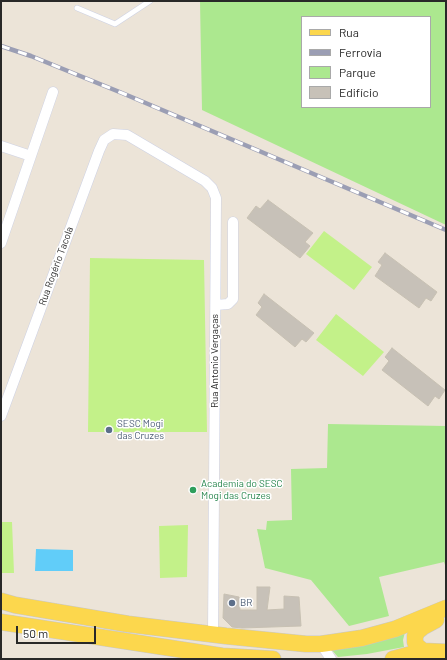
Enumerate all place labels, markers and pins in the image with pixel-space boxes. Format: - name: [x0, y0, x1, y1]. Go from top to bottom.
- place label: SESC Mogi das Cruzes: [117, 418, 164, 442]
- marker: SESC Mogi das Cruzes: [104, 425, 114, 435]
- place label: Academia do SESC Mogi das Cruzes: [201, 478, 283, 502]
- marker: Academia do SESC Mogi das Cruzes: [188, 485, 198, 495]
- place label: BR: [240, 597, 252, 609]
- marker: BR: [227, 598, 237, 608]

